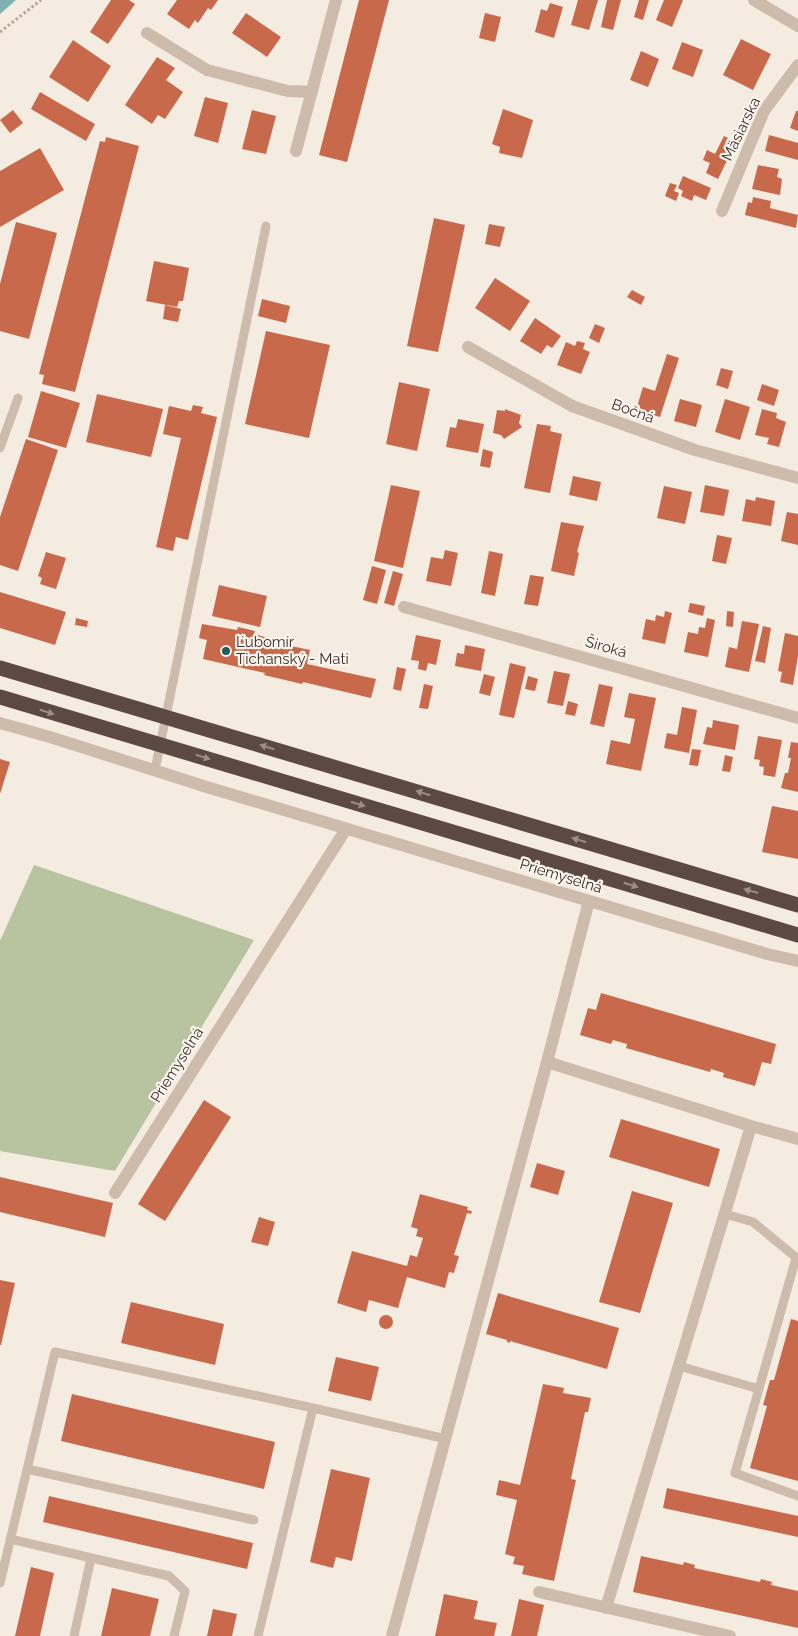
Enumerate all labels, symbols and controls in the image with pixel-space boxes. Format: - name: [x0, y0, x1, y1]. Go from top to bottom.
- street label: Mäsiarska: [718, 94, 764, 164]
- street label: Bočná: [609, 395, 657, 427]
- street label: Široká: [583, 632, 629, 661]
- place label: Ľubomír Tichanský - Mati: [236, 633, 349, 668]
- marker: Ľubomír Tichanský - Mati: [220, 645, 232, 657]
- one-way arrow: [39, 708, 54, 716]
- one-way arrow: [260, 742, 275, 750]
- one-way arrow: [195, 754, 210, 762]
- one-way arrow: [415, 789, 430, 797]
- one-way arrow: [351, 801, 366, 809]
- one-way arrow: [571, 835, 586, 843]
- street label: Priemyselná: [518, 855, 604, 897]
- one-way arrow: [624, 882, 639, 890]
- one-way arrow: [744, 887, 759, 895]
- street label: Priemyselná: [147, 1024, 207, 1106]

